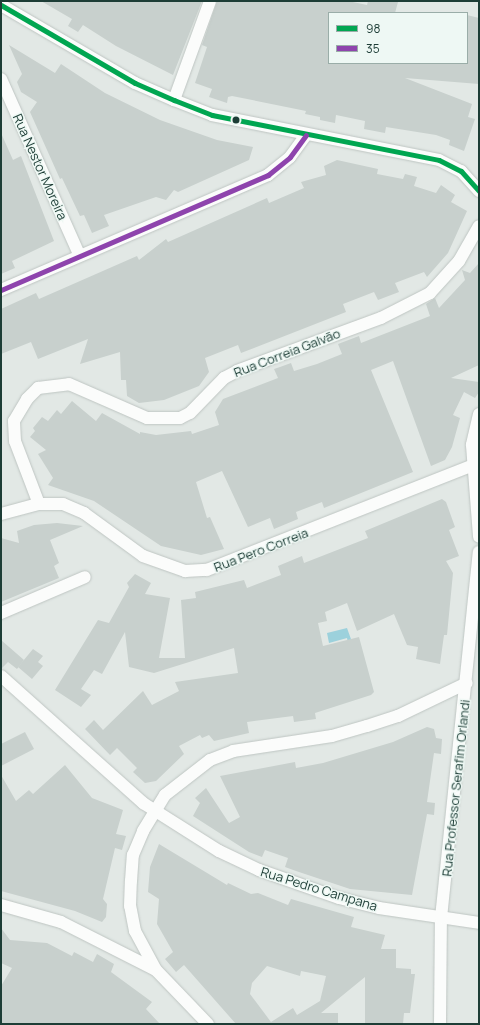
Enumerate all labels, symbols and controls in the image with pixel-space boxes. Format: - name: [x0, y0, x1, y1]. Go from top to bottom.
- legend: [328, 12, 468, 64]
- text: 98: [366, 20, 380, 37]
- text: 35: [366, 40, 380, 57]
- street label: Rua Nestor Moreira: [10, 112, 70, 222]
- unlabelled marker: [231, 115, 241, 125]
- street label: Rua Correia Galvão: [231, 325, 343, 381]
- street label: Rua Pero Correia: [211, 525, 311, 575]
- street label: Rua Professor Serafim Orlandi: [439, 699, 473, 877]
- street label: Rua Pedro Campana: [259, 864, 379, 914]

